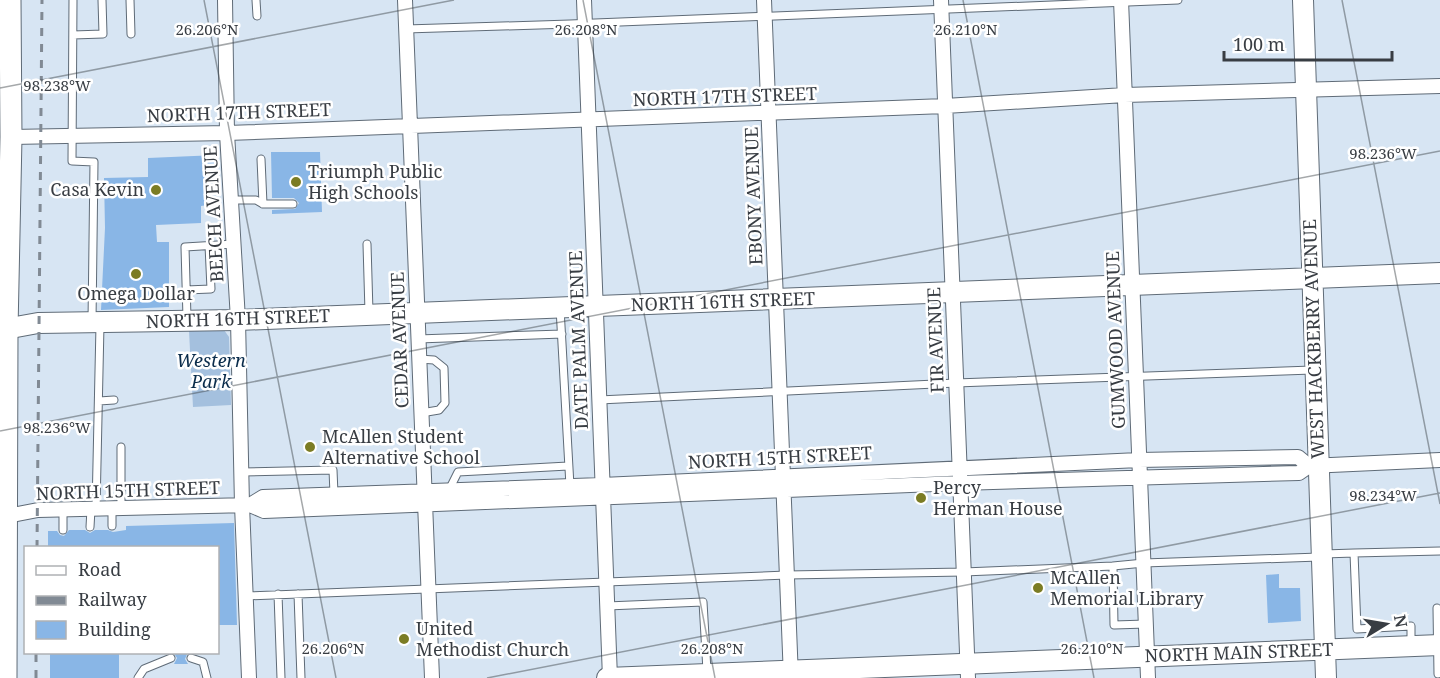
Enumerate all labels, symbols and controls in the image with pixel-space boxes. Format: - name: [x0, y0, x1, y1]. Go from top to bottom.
- text: 26.206°N: [175, 19, 239, 39]
- text: 26.208°N: [554, 19, 618, 39]
- text: 26.210°N: [934, 19, 998, 39]
- scale bar: [1224, 24, 1392, 62]
- text: 100 m: [1233, 32, 1285, 56]
- text: 98.238°W: [23, 75, 91, 95]
- street label: NORTH 17TH STREET: [632, 81, 818, 111]
- street label: NORTH 17TH STREET: [146, 97, 332, 127]
- street label: EBONY AVENUE: [739, 126, 767, 266]
- text: 98.236°W: [1349, 143, 1417, 163]
- street label: BEECH AVENUE: [197, 145, 229, 283]
- place label: Triumph Public High Schools: [308, 159, 443, 204]
- marker: Triumph Public High Schools: [289, 175, 303, 189]
- place label: Casa Kevin: [50, 177, 144, 201]
- marker: Casa Kevin: [149, 183, 163, 197]
- street label: WEST HACKBERRY AVENUE: [1297, 219, 1329, 459]
- street label: DATE PALM AVENUE: [563, 250, 593, 430]
- street label: GUMWOOD AVENUE: [1100, 251, 1130, 429]
- marker: Omega Dollar: [129, 267, 143, 281]
- street label: CEDAR AVENUE: [385, 271, 413, 409]
- place label: Omega Dollar: [77, 281, 195, 305]
- street label: NORTH 16TH STREET: [630, 286, 816, 316]
- street label: FIR AVENUE: [921, 287, 949, 394]
- street label: NORTH 16TH STREET: [145, 303, 331, 333]
- park label: Western Park: [176, 348, 246, 393]
- text: 98.236°W: [23, 417, 91, 437]
- place label: McAllen Student Alternative School: [322, 424, 480, 469]
- marker: McAllen Student Alternative School: [303, 440, 317, 454]
- street label: NORTH 15TH STREET: [687, 440, 873, 474]
- street label: NORTH 15TH STREET: [35, 475, 221, 505]
- place label: Percy Herman House: [933, 475, 1063, 520]
- text: 98.234°W: [1349, 485, 1417, 505]
- marker: Percy Herman House: [914, 491, 928, 505]
- legend: [24, 546, 219, 654]
- text: Road: [78, 557, 121, 581]
- place label: McAllen Memorial Library: [1050, 565, 1204, 610]
- marker: McAllen Memorial Library: [1031, 581, 1045, 595]
- text: Railway: [78, 587, 148, 611]
- north arrow: [1356, 594, 1416, 654]
- text: N: [1389, 613, 1413, 630]
- place label: United Methodist Church: [416, 616, 569, 661]
- text: Building: [78, 617, 151, 641]
- marker: United Methodist Church: [397, 632, 411, 646]
- street label: NORTH MAIN STREET: [1144, 637, 1334, 667]
- text: 26.206°N: [301, 638, 365, 658]
- text: 26.208°N: [680, 638, 744, 658]
- text: 26.210°N: [1060, 638, 1124, 658]

